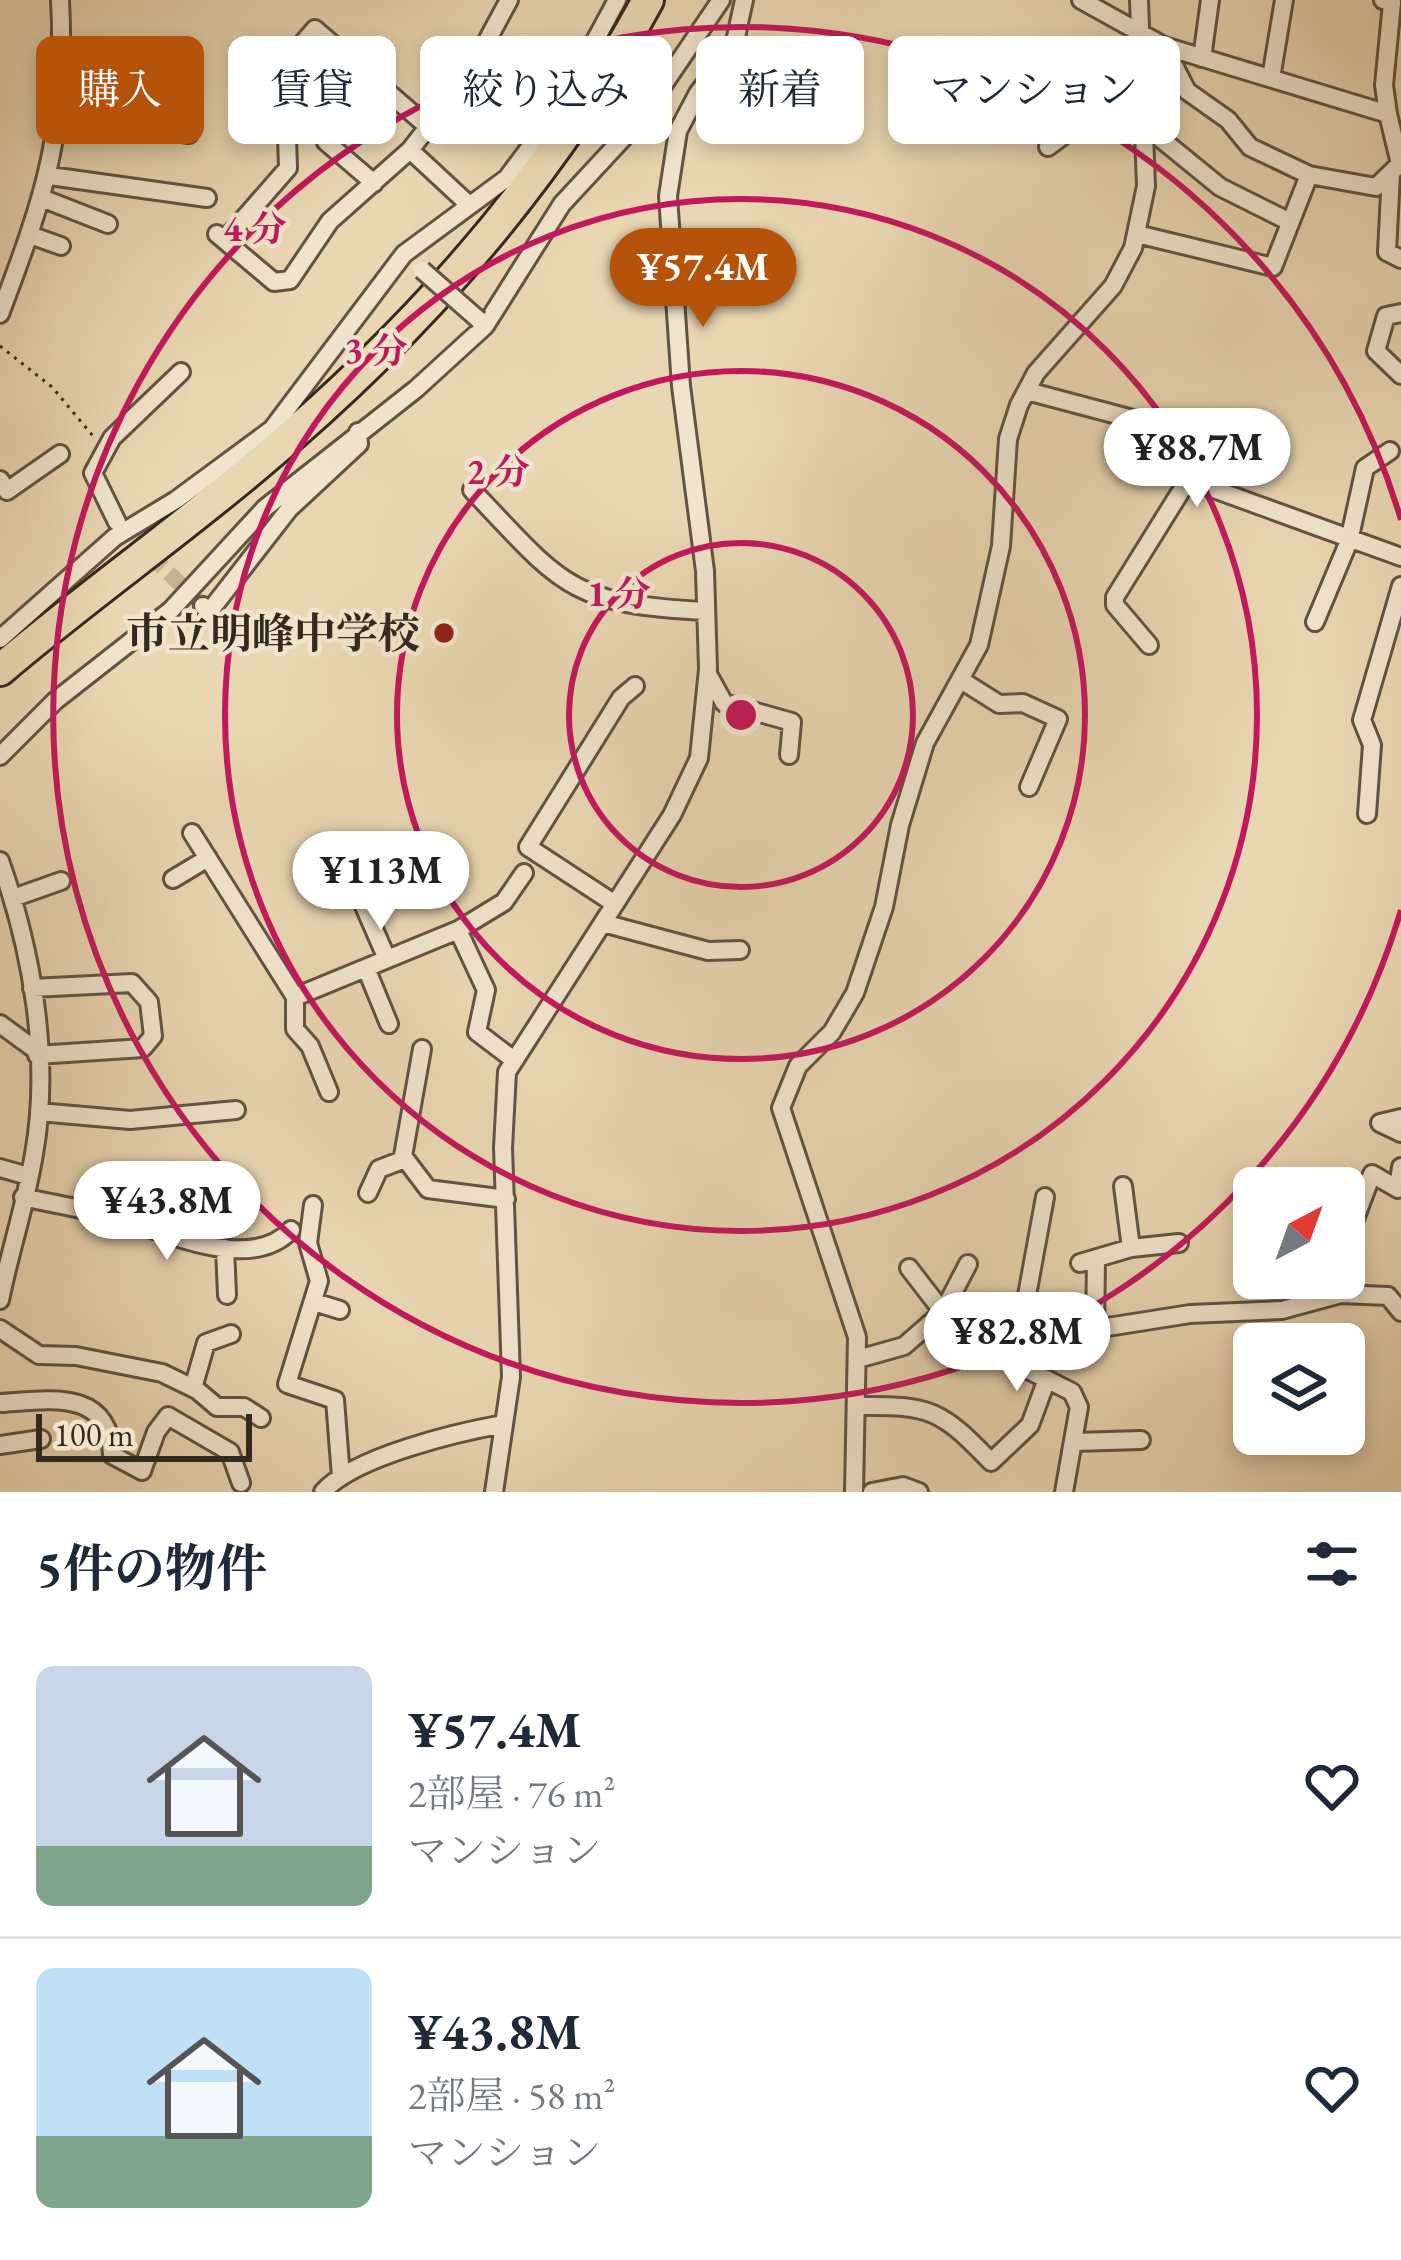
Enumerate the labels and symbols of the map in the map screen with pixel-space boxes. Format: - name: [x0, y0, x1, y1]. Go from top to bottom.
- text: 4 分: [223, 205, 287, 252]
- pin: ¥57.4M: [605, 228, 801, 330]
- text: 3 分: [344, 327, 408, 374]
- pin: ¥88.7M: [1099, 408, 1295, 510]
- text: 2 分: [466, 448, 530, 495]
- text: 1 分: [587, 570, 651, 617]
- place label: 市立明峰中学校: [126, 606, 420, 661]
- marker: 市立明峰中学校: [431, 620, 457, 646]
- centre of rings: [720, 694, 762, 736]
- pin: ¥113M: [297, 831, 465, 933]
- pin: ¥43.8M: [69, 1161, 265, 1263]
- north arrow: [1233, 1167, 1365, 1299]
- pin: ¥82.8M: [919, 1292, 1115, 1394]
- scale bar: [36, 1408, 252, 1461]

